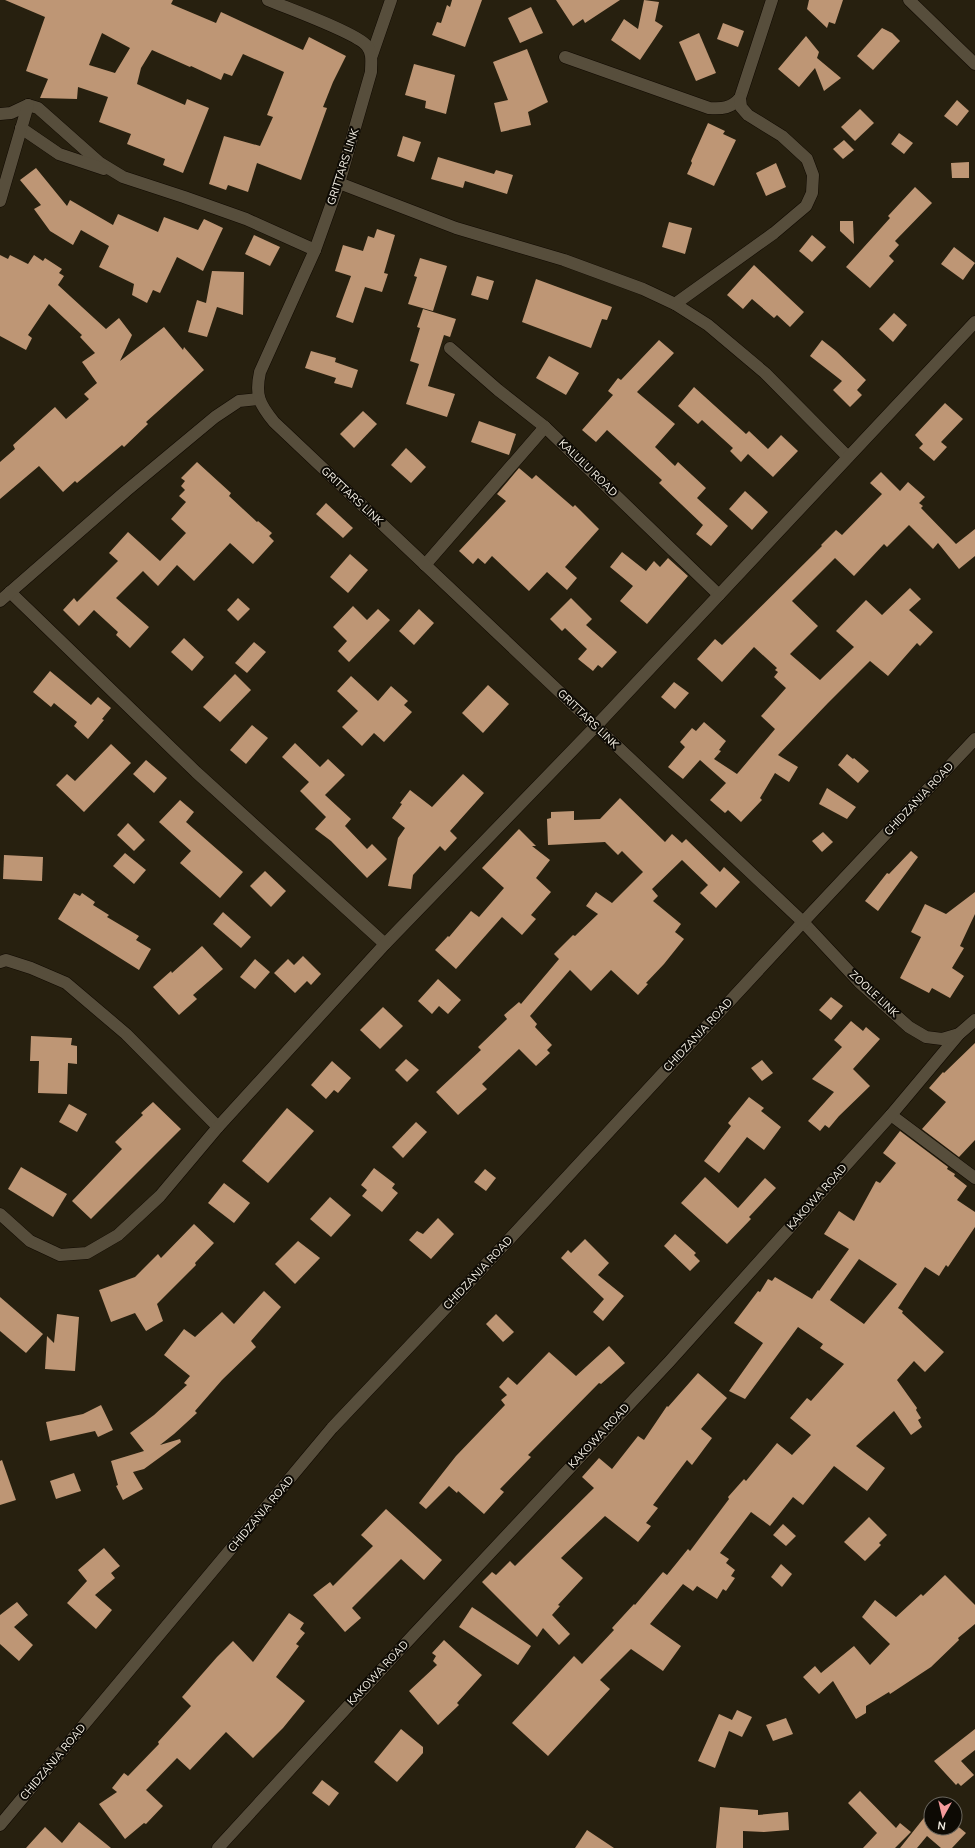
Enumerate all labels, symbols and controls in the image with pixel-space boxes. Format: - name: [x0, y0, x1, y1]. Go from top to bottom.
- street label: GRITTARS LINK: [324, 126, 363, 207]
- street label: KALULU ROAD: [555, 436, 621, 500]
- street label: GRITTARS LINK: [318, 463, 387, 529]
- street label: GRITTARS LINK: [554, 686, 623, 753]
- street label: CHIDZANJA ROAD: [881, 759, 957, 839]
- street label: ZOOLE LINK: [846, 967, 903, 1021]
- street label: CHIDZANJA ROAD: [660, 995, 736, 1075]
- street label: KAKOWA ROAD: [783, 1161, 851, 1233]
- street label: CHIDZANJA ROAD: [440, 1233, 516, 1313]
- street label: KAKOWA ROAD: [565, 1400, 633, 1472]
- street label: CHIDZANJA ROAD: [225, 1473, 297, 1555]
- street label: KAKOWA ROAD: [344, 1637, 412, 1709]
- street label: CHIDZANJA ROAD: [17, 1721, 89, 1803]
- north arrow: [923, 1796, 963, 1836]
- text: N: [937, 1817, 947, 1833]

